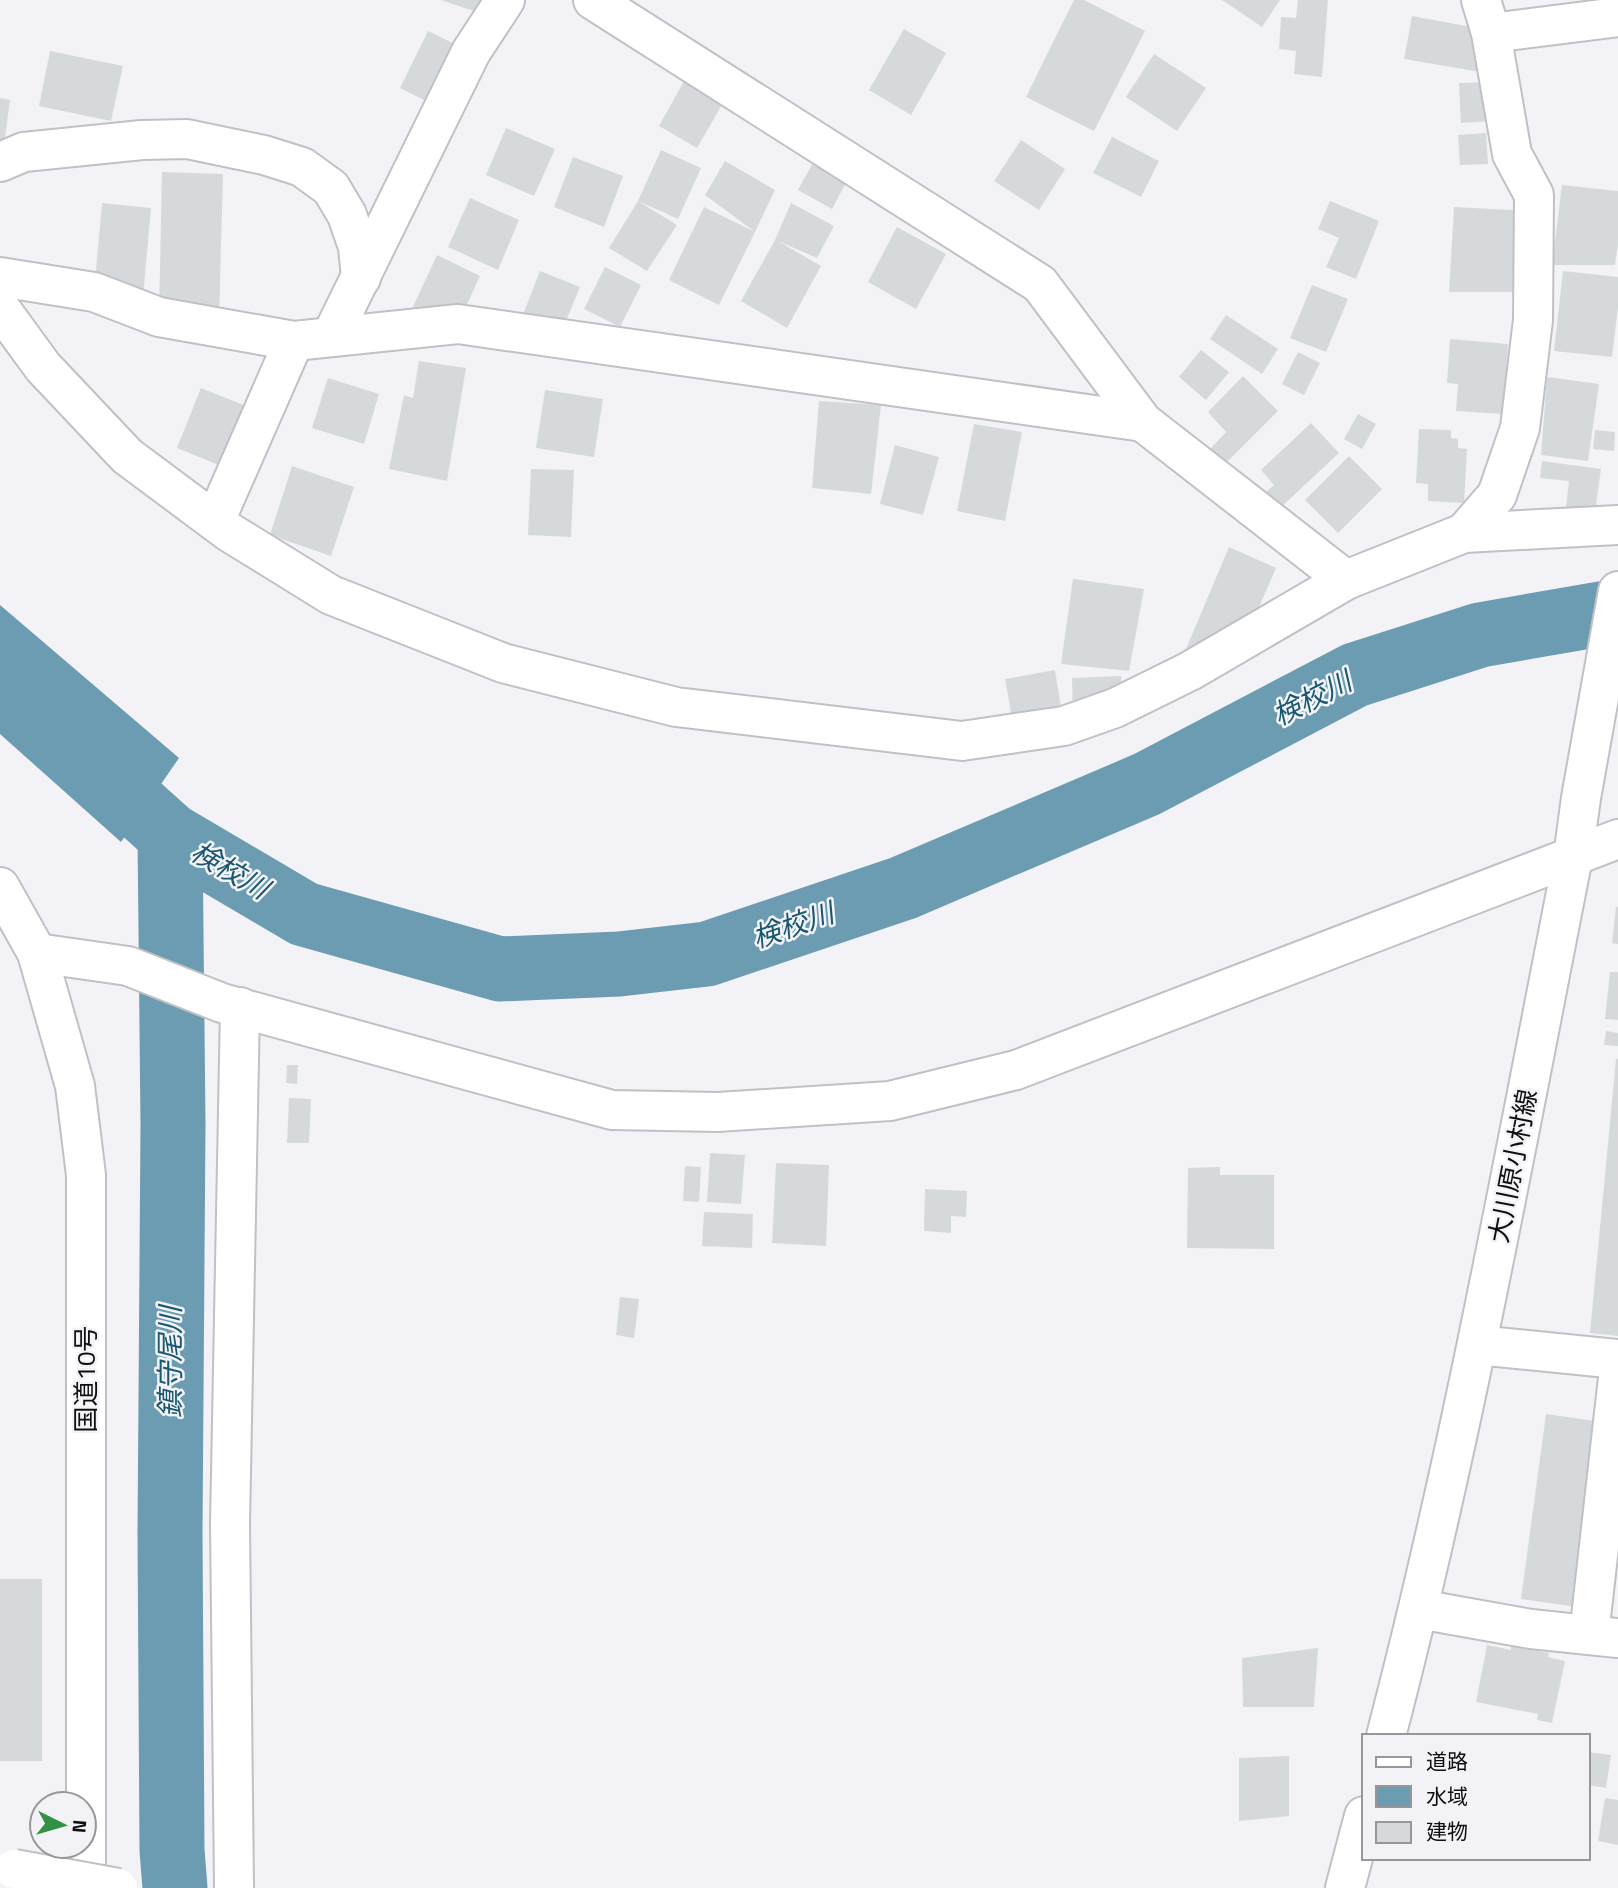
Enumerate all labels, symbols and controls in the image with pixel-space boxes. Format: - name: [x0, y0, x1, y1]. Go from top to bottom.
- water label: 検校川: [1265, 658, 1362, 736]
- water label: 検校川: [183, 830, 280, 911]
- water label: 検校川: [746, 890, 842, 959]
- street label: 大川原小村線: [1478, 1086, 1547, 1246]
- water label: 鎮守尾川: [148, 1303, 191, 1418]
- street label: 国道10号: [66, 1325, 105, 1433]
- legend: [1362, 1734, 1590, 1860]
- text: 道路: [1426, 1745, 1468, 1777]
- text: 水域: [1426, 1780, 1468, 1812]
- north arrow: [28, 1790, 98, 1860]
- text: 建物: [1426, 1815, 1468, 1847]
- text: N: [65, 1819, 95, 1834]

